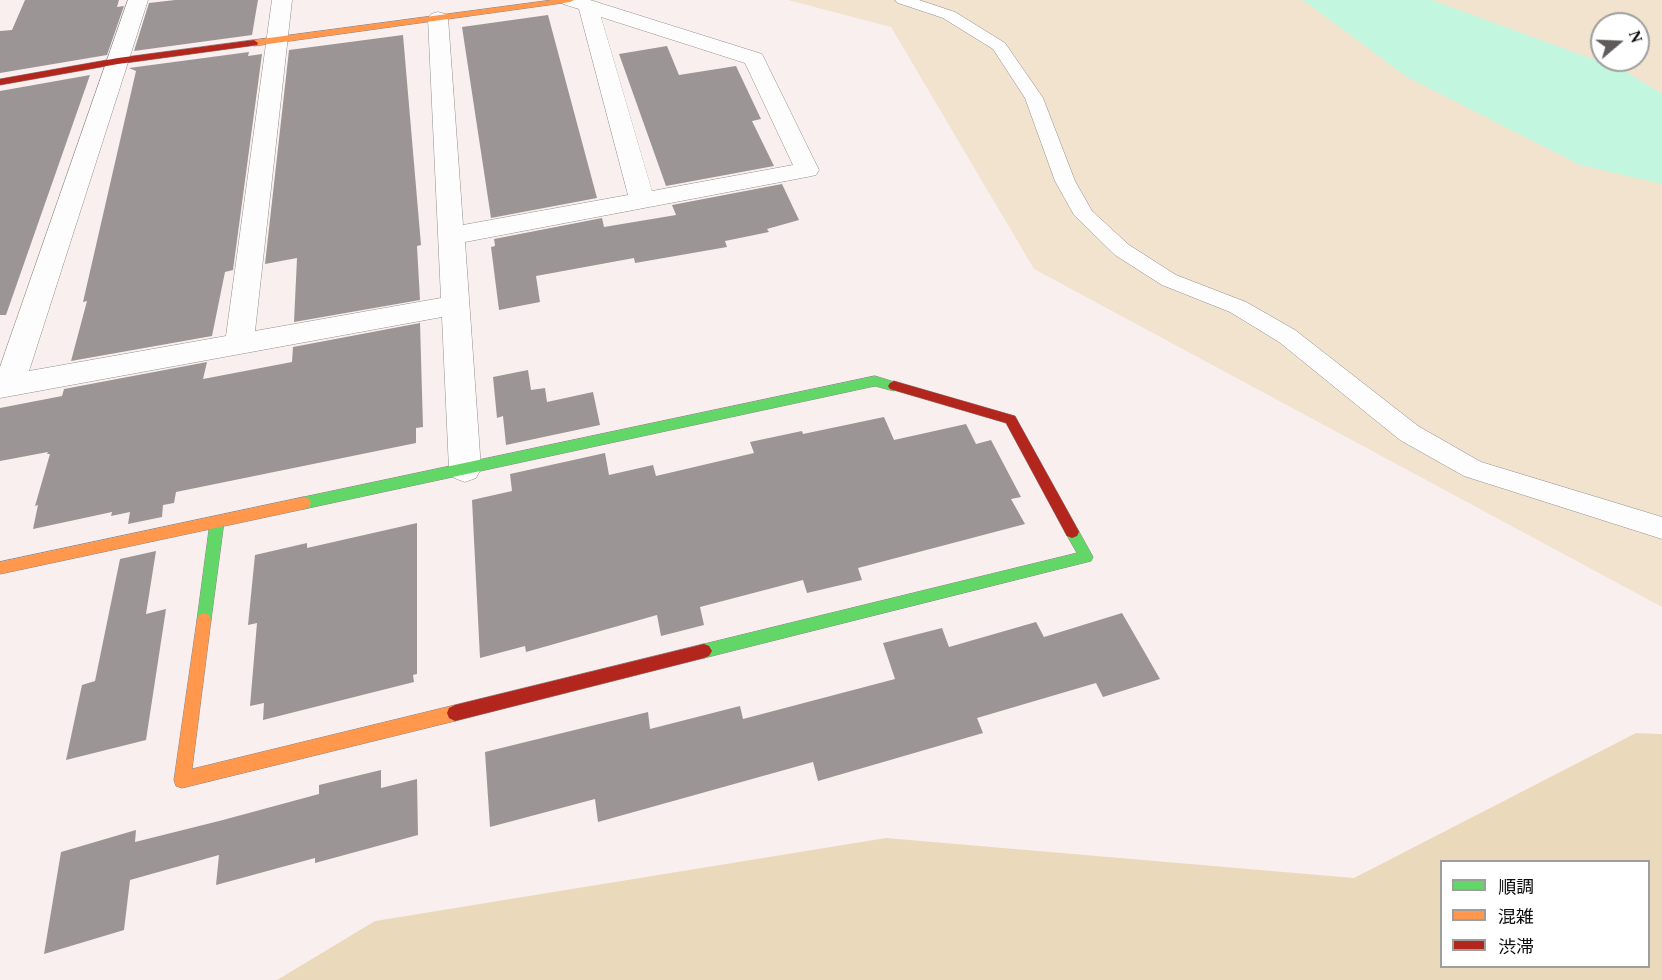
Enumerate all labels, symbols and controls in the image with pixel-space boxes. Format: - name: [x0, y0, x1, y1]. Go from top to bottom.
- north arrow: [1590, 12, 1650, 72]
- text: N: [1626, 28, 1646, 45]
- legend: [1440, 860, 1650, 968]
- text: 順調: [1498, 877, 1534, 897]
- text: 混雑: [1498, 907, 1534, 927]
- text: 渋滞: [1498, 937, 1534, 957]

